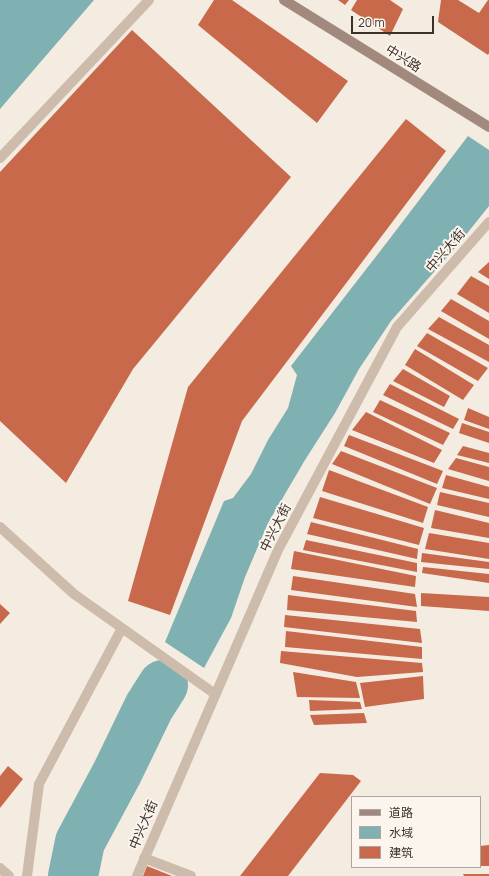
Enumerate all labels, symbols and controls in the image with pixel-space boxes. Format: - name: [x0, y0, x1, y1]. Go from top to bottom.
- scale bar: [353, 8, 436, 34]
- text: 20 m: [358, 14, 385, 31]
- street label: 中兴路: [382, 42, 424, 76]
- street label: 中兴大街: [423, 226, 469, 276]
- street label: 中兴大街: [257, 501, 295, 555]
- legend: [351, 796, 481, 868]
- street label: 中兴大街: [127, 798, 161, 852]
- text: 道路: [389, 804, 413, 821]
- text: 水域: [389, 824, 413, 841]
- text: 建筑: [389, 844, 413, 861]

